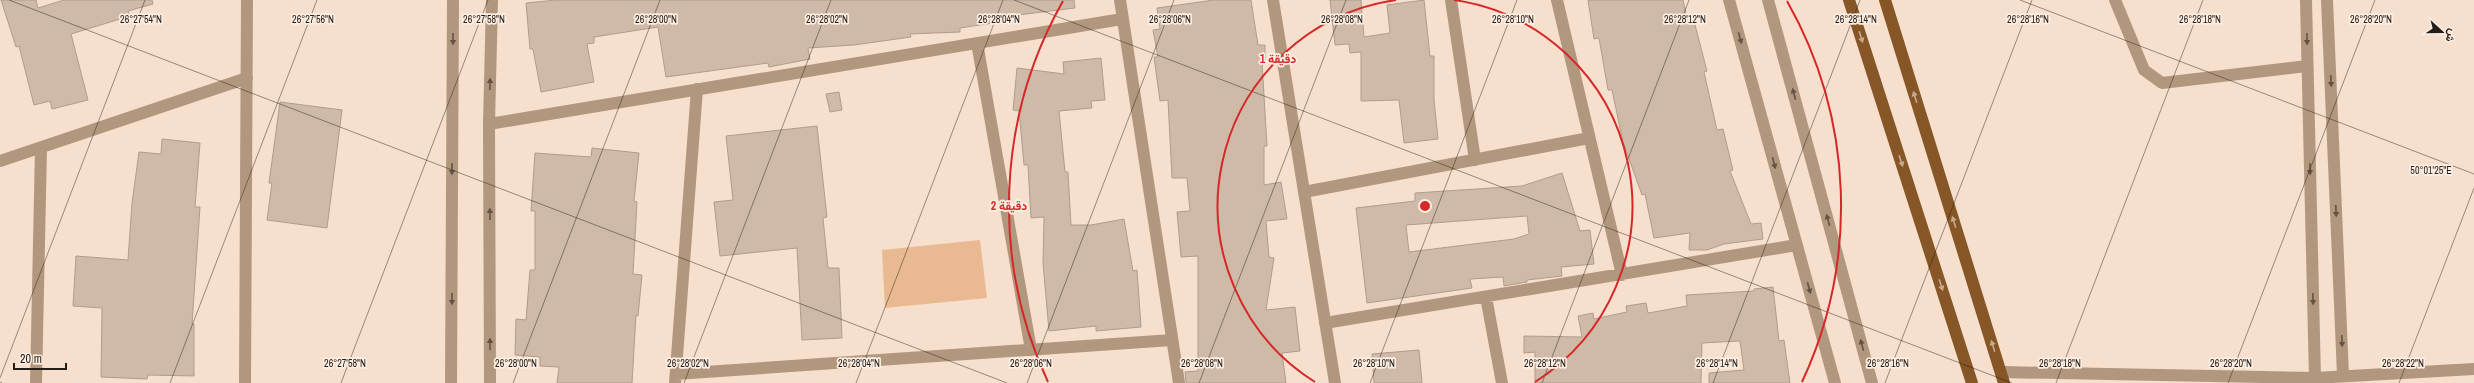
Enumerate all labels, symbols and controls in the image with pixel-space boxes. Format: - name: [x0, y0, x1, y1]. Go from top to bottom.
- north arrow: [2422, 12, 2462, 52]
- text: 26°27'54"N: [120, 13, 162, 26]
- text: 26°27'56"N: [292, 13, 334, 26]
- text: 26°27'58"N: [463, 13, 505, 26]
- text: 26°28'00"N: [635, 13, 677, 26]
- text: 26°28'02"N: [806, 13, 848, 26]
- text: 26°28'04"N: [978, 13, 1020, 26]
- text: 26°28'06"N: [1149, 13, 1191, 26]
- text: 26°28'08"N: [1321, 13, 1363, 26]
- text: 26°28'10"N: [1492, 13, 1534, 26]
- text: 26°28'12"N: [1664, 13, 1706, 26]
- text: 26°28'14"N: [1835, 13, 1877, 26]
- text: 26°28'16"N: [2007, 13, 2049, 26]
- text: 26°28'18"N: [2179, 13, 2221, 26]
- text: 26°28'20"N: [2350, 13, 2392, 26]
- text: ش: [2442, 27, 2460, 44]
- one-way arrow: [1858, 31, 1864, 43]
- one-way arrow: [1737, 32, 1743, 44]
- one-way arrow: [450, 33, 456, 46]
- one-way arrow: [2304, 33, 2310, 46]
- text: 1 دقيقة: [1260, 51, 1296, 67]
- one-way arrow: [2328, 75, 2334, 88]
- one-way arrow: [487, 77, 493, 90]
- one-way arrow: [1790, 88, 1796, 101]
- one-way arrow: [1912, 91, 1918, 103]
- one-way arrow: [1898, 155, 1904, 167]
- one-way arrow: [1771, 157, 1777, 169]
- one-way arrow: [449, 163, 455, 176]
- one-way arrow: [2307, 163, 2313, 176]
- text: 50°01'25"E: [2410, 164, 2452, 177]
- text: 2 دقيقة: [991, 198, 1027, 214]
- centre of rings: [1418, 199, 1432, 213]
- one-way arrow: [2333, 205, 2340, 217]
- one-way arrow: [487, 207, 493, 220]
- one-way arrow: [1824, 214, 1830, 226]
- one-way arrow: [1951, 215, 1957, 227]
- one-way arrow: [1938, 279, 1944, 291]
- one-way arrow: [1806, 282, 1812, 294]
- one-way arrow: [448, 293, 455, 305]
- one-way arrow: [2310, 293, 2316, 306]
- one-way arrow: [2338, 335, 2345, 347]
- one-way arrow: [487, 337, 493, 350]
- one-way arrow: [1858, 339, 1864, 352]
- one-way arrow: [1989, 339, 1995, 351]
- scale bar: [14, 345, 66, 371]
- text: 20 m: [20, 351, 42, 367]
- text: 26°27'58"N: [324, 357, 366, 370]
- text: 26°28'00"N: [495, 357, 537, 370]
- text: 26°28'02"N: [667, 357, 709, 370]
- text: 26°28'04"N: [838, 357, 880, 370]
- text: 26°28'06"N: [1010, 357, 1052, 370]
- text: 26°28'08"N: [1181, 357, 1223, 370]
- text: 26°28'10"N: [1353, 357, 1395, 370]
- text: 26°28'12"N: [1524, 357, 1566, 370]
- text: 26°28'14"N: [1696, 357, 1738, 370]
- text: 26°28'16"N: [1867, 357, 1909, 370]
- text: 26°28'18"N: [2039, 357, 2081, 370]
- text: 26°28'20"N: [2210, 357, 2252, 370]
- text: 26°28'22"N: [2382, 357, 2424, 370]

